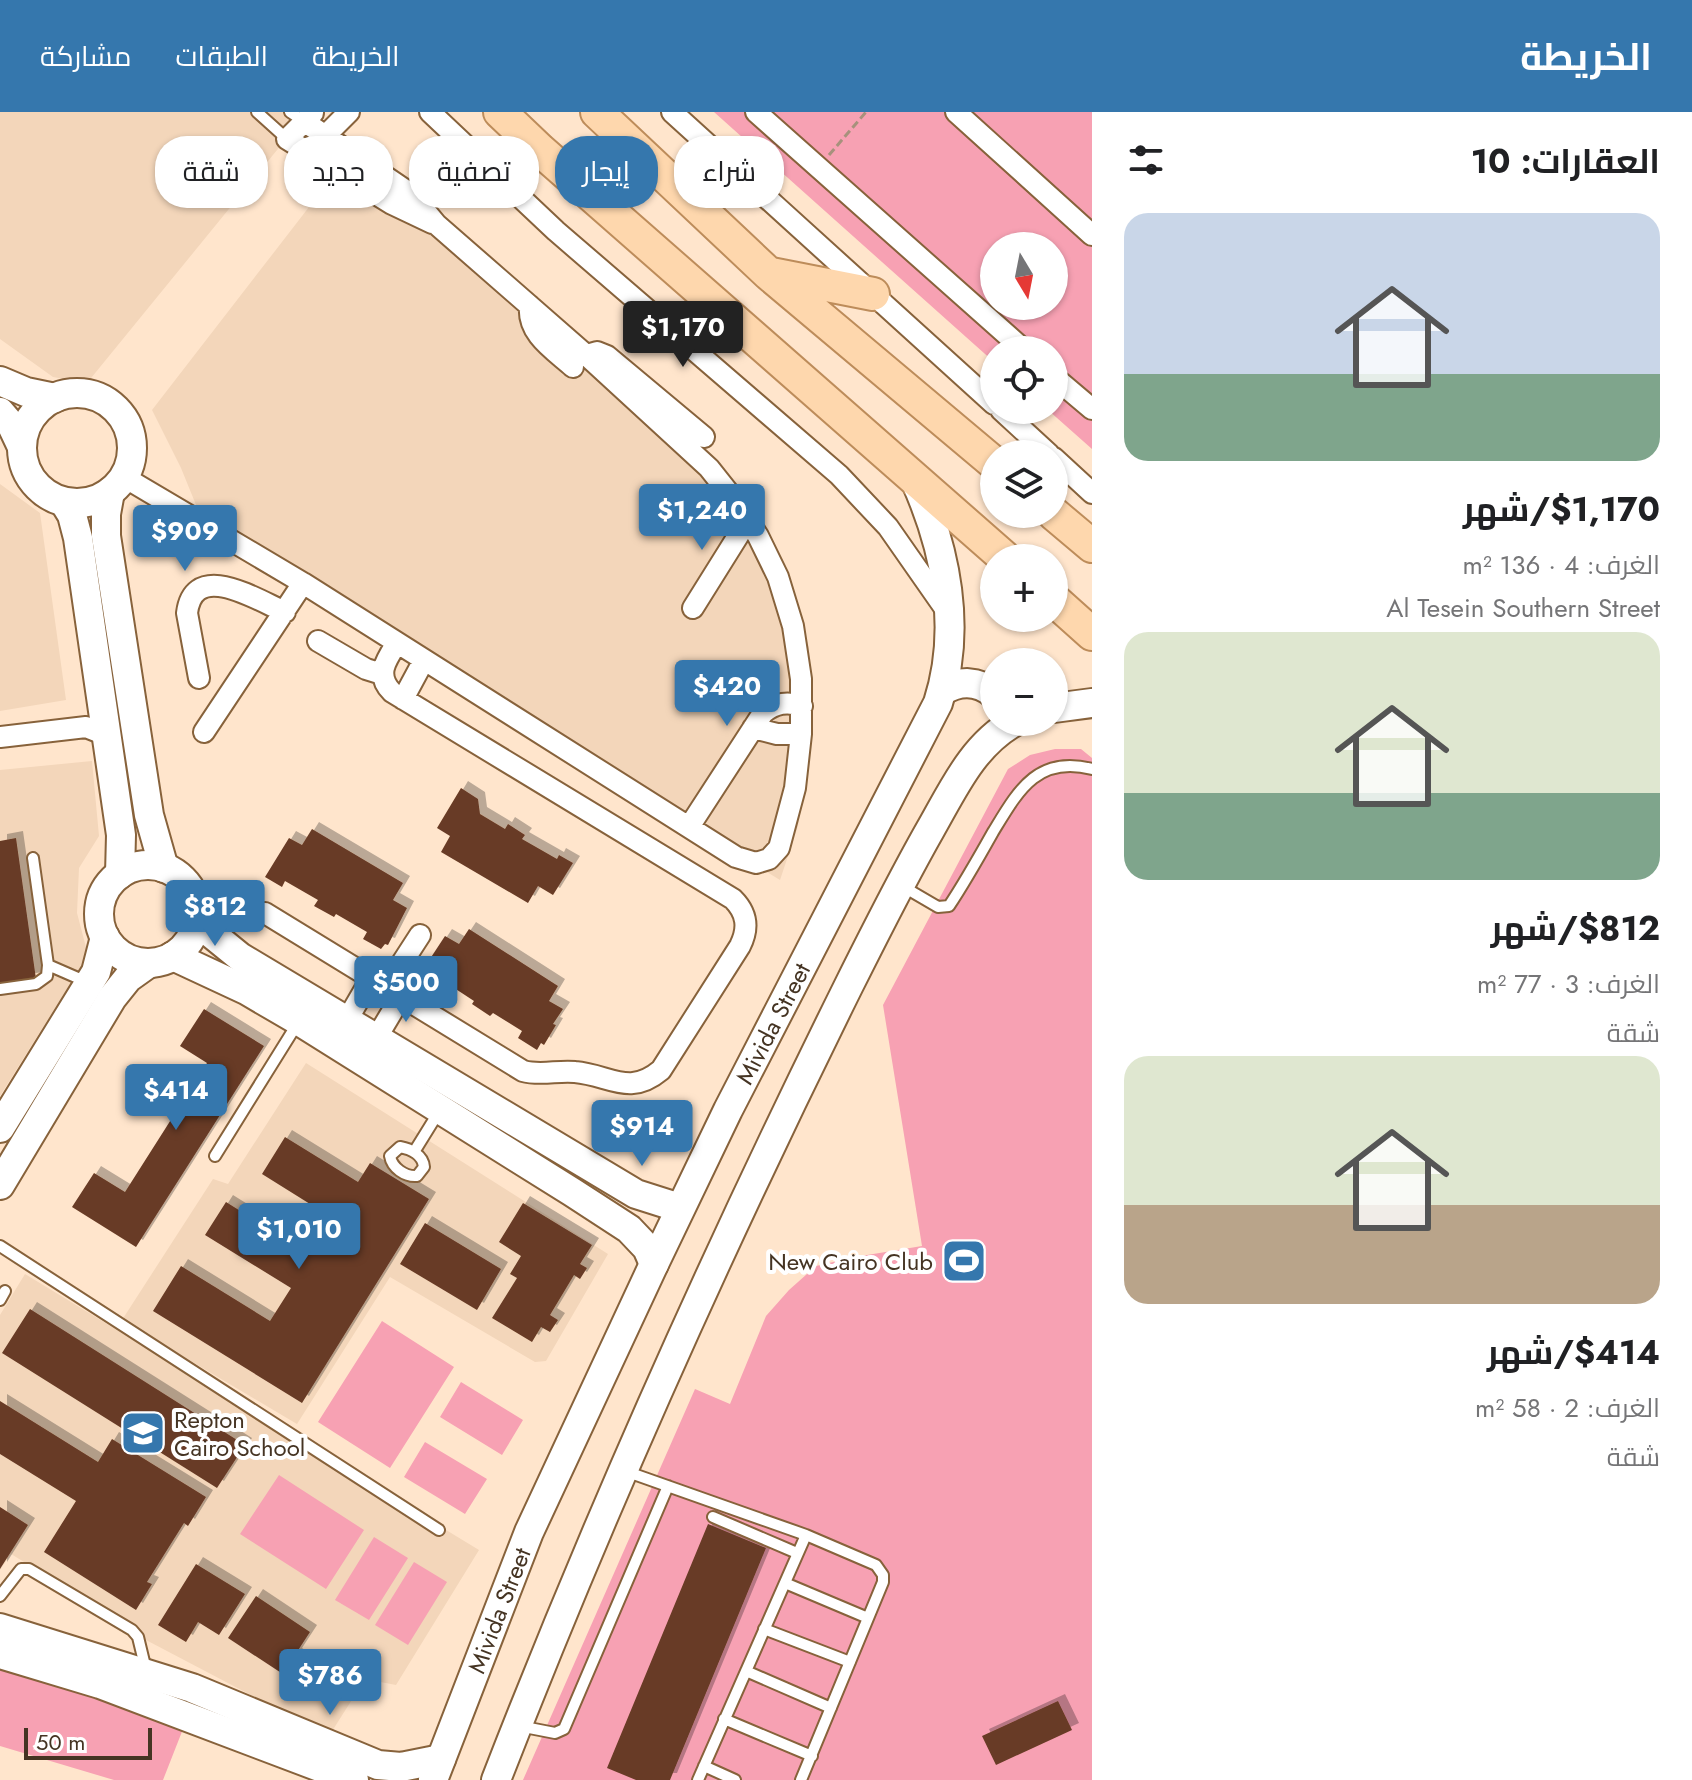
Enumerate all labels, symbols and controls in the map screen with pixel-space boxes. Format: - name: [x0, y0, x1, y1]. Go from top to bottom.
- text: الخريطة: [1520, 29, 1652, 84]
- text: مشاركة: [40, 36, 131, 77]
- text: الطبقات: [175, 36, 268, 77]
- text: الخريطة: [312, 36, 399, 77]
- chip: شقة: [155, 136, 268, 208]
- chip: جديد: [284, 136, 393, 208]
- chip: تصفية: [409, 136, 539, 208]
- chip: إيجار: [555, 136, 658, 208]
- chip: شراء: [674, 136, 784, 208]
- text: العقارات: 10: [1471, 137, 1660, 186]
- icon: filters: [1124, 138, 1168, 182]
- north arrow: [980, 232, 1068, 320]
- map controls: [980, 232, 1068, 736]
- icon: home: [1320, 265, 1464, 409]
- pin: $1,170: [618, 301, 748, 369]
- text: $1,170: [641, 308, 725, 346]
- button: locate: [980, 336, 1068, 424]
- button: layers: [980, 440, 1068, 528]
- pin: $1,240: [637, 484, 767, 552]
- text: $1,170/شهر: [1463, 485, 1660, 534]
- text: $1,240: [657, 491, 747, 529]
- pin: $909: [138, 505, 232, 573]
- text: $909: [151, 512, 219, 550]
- button: +: [980, 544, 1068, 632]
- text: الغرف: 4 · 136 m²: [1463, 546, 1660, 584]
- text: Al Tesein Southern Street: [1386, 589, 1660, 627]
- button: −: [980, 648, 1068, 736]
- pin: $420: [680, 660, 774, 728]
- text: $420: [693, 667, 761, 705]
- icon: home: [1320, 684, 1464, 828]
- pin: $812: [168, 880, 262, 948]
- text: $812: [184, 887, 246, 925]
- text: $812/شهر: [1491, 904, 1660, 953]
- pin: $500: [359, 956, 453, 1024]
- street label: Mivida Street: [727, 956, 819, 1090]
- text: $500: [372, 963, 440, 1001]
- text: الغرف: 3 · 77 m²: [1477, 965, 1660, 1003]
- text: شقة: [1607, 1014, 1660, 1052]
- pin: $414: [129, 1064, 223, 1132]
- text: $414: [143, 1071, 209, 1109]
- pin: $914: [595, 1100, 689, 1168]
- text: $914: [610, 1107, 674, 1145]
- icon: home: [1320, 1108, 1464, 1252]
- pin: $1,010: [234, 1203, 364, 1271]
- text: $1,010: [256, 1210, 342, 1248]
- sports icon: New Cairo Club: [940, 1237, 988, 1285]
- place label: New Cairo Club: [768, 1244, 933, 1279]
- text: $414/شهر: [1487, 1328, 1660, 1377]
- text: الغرف: 2 · 58 m²: [1475, 1389, 1660, 1427]
- place label: Repton Cairo School: [174, 1402, 305, 1465]
- school or university icon: Repton Cairo School: [119, 1409, 167, 1457]
- text: شقة: [1607, 1438, 1660, 1476]
- street label: Mivida Street: [459, 1542, 539, 1678]
- pin: $786: [283, 1649, 377, 1717]
- text: $786: [297, 1656, 363, 1694]
- scale bar: [24, 1724, 152, 1760]
- text: 50 m: [36, 1726, 85, 1758]

